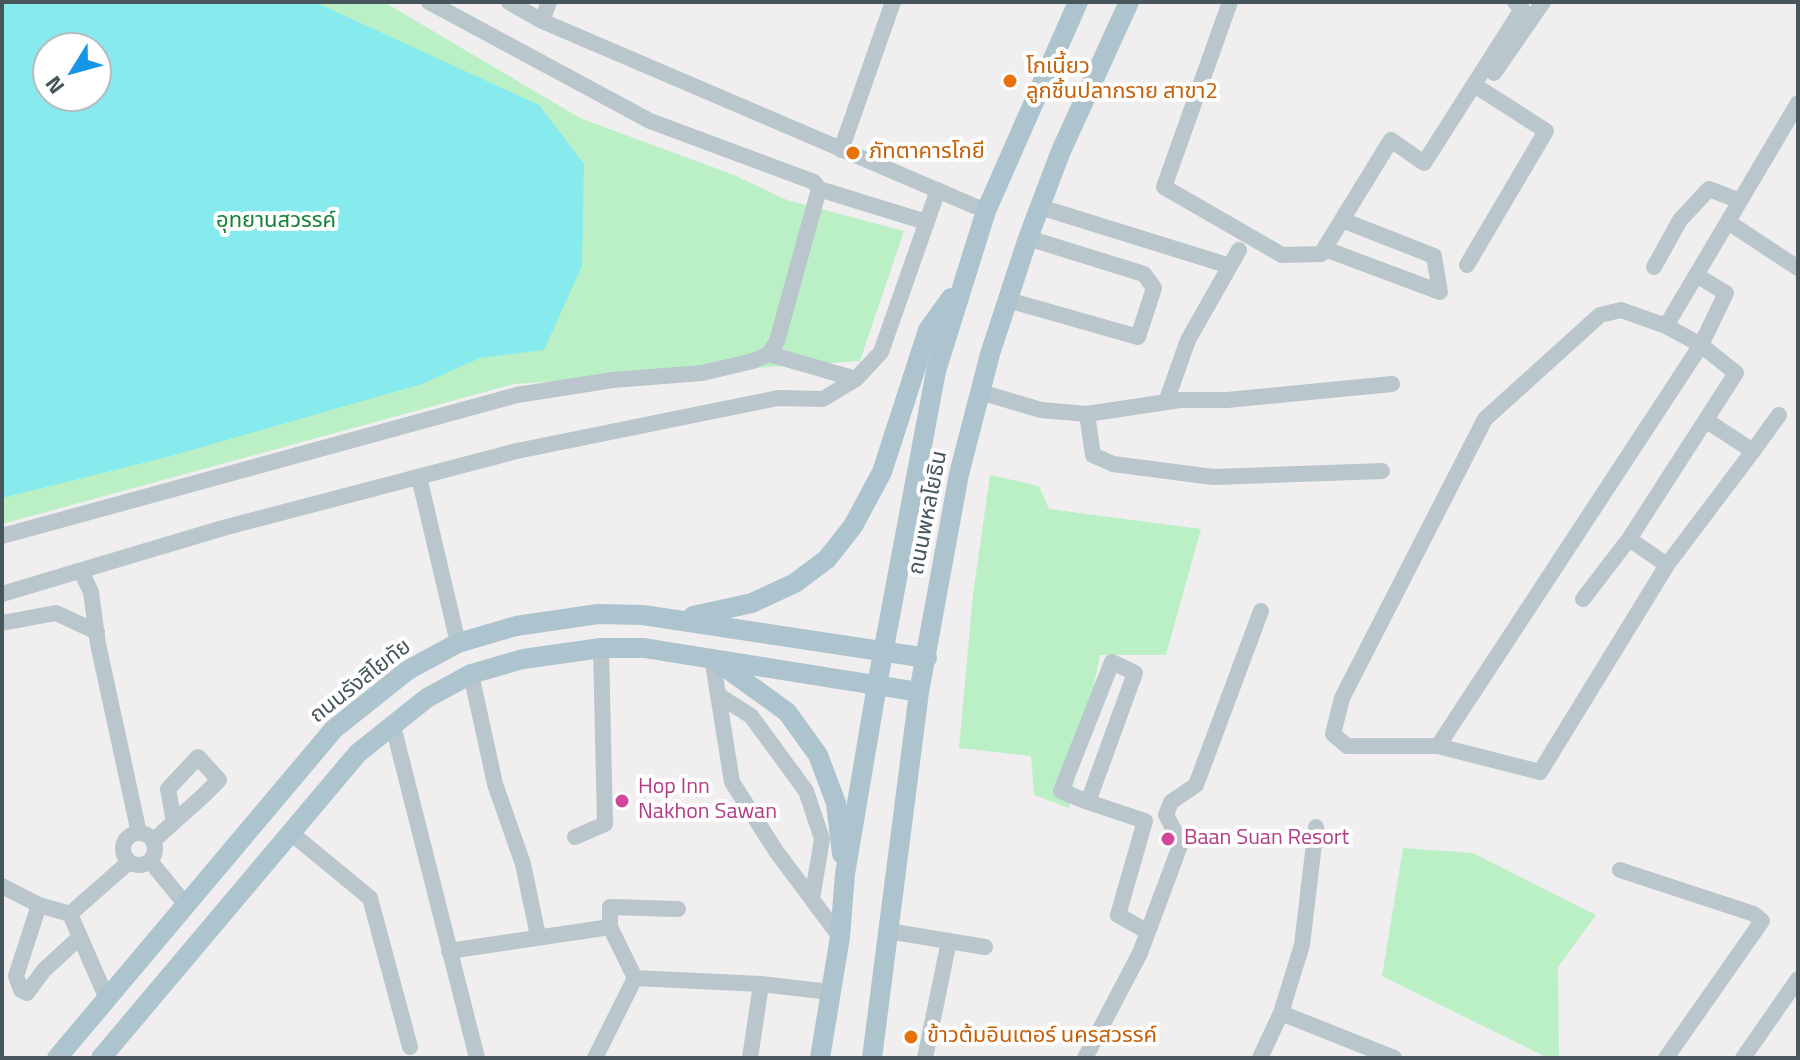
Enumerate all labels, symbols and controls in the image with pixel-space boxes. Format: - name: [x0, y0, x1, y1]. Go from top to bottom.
- north arrow: [32, 32, 112, 112]
- place label: โกเนี้ยว ลูกชิ้นปลากราย สาขา2: [1026, 55, 1218, 106]
- text: N: [36, 69, 73, 102]
- marker: โกเนี้ยว ลูกชิ้นปลากราย สาขา2: [1001, 72, 1019, 90]
- place label: ภัทตาคารโกยี: [869, 140, 985, 166]
- marker: ภัทตาคารโกยี: [844, 144, 862, 162]
- park label: อุทยานสวรรค์: [216, 209, 336, 235]
- street label: ถนนพหลโยธิน: [904, 449, 954, 577]
- street label: ถนนรังสิโยทัย: [305, 634, 417, 730]
- place label: Hop Inn Nakhon Sawan: [638, 775, 777, 826]
- marker: Hop Inn Nakhon Sawan: [613, 792, 631, 810]
- place label: Baan Suan Resort: [1184, 826, 1349, 852]
- marker: Baan Suan Resort: [1159, 830, 1177, 848]
- place label: ข้าวต้มอินเตอร์ นครสวรรค์: [927, 1024, 1157, 1050]
- marker: ข้าวต้มอินเตอร์ นครสวรรค์: [902, 1028, 920, 1046]

